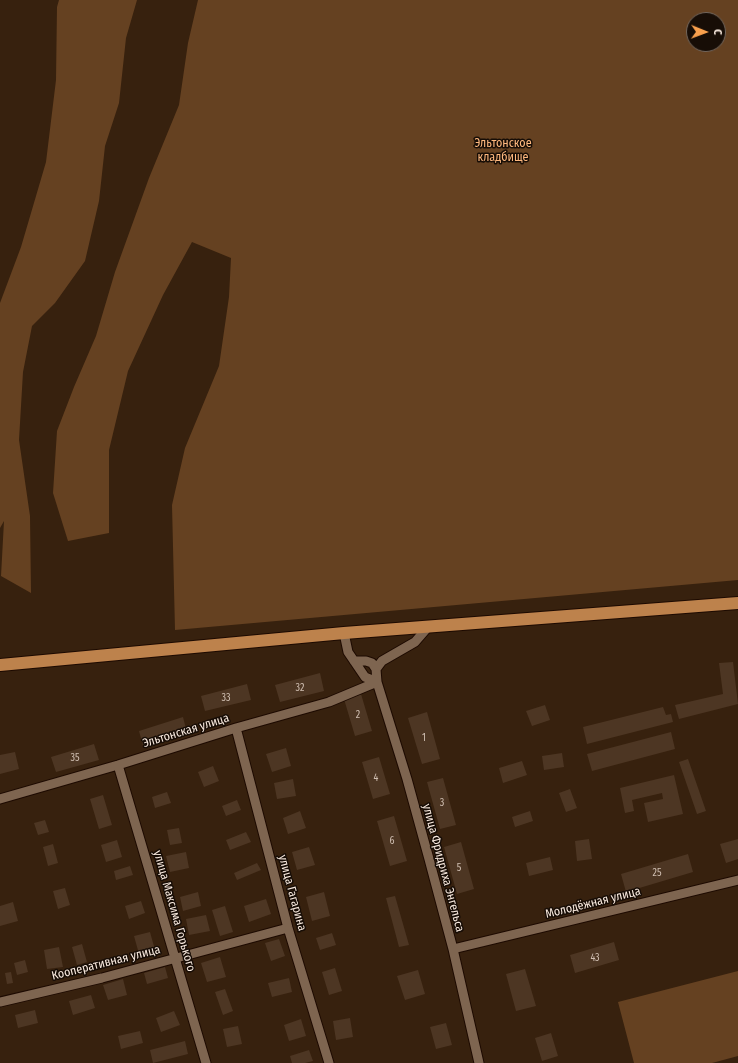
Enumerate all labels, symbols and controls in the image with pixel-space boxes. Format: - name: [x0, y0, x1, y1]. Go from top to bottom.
- north arrow: [686, 12, 726, 52]
- text: С: [711, 29, 724, 35]
- park label: Эльтонское кладбище: [474, 137, 532, 165]
- house number: 32: [296, 682, 304, 694]
- house number: 33: [221, 692, 231, 704]
- house number: 2: [356, 709, 360, 721]
- street label: Эльтонская улица: [141, 711, 231, 751]
- house number: 1: [422, 732, 426, 744]
- house number: 35: [70, 752, 80, 764]
- house number: 4: [374, 772, 378, 784]
- house number: 3: [440, 797, 444, 809]
- street label: улица Фридриха Энгельса: [419, 802, 467, 934]
- house number: 6: [390, 835, 394, 847]
- street label: улица Максима Горького: [150, 849, 198, 973]
- street label: улица Гагарина: [275, 853, 309, 933]
- house number: 5: [457, 862, 461, 874]
- house number: 25: [653, 867, 661, 879]
- street label: Молодёжная улица: [544, 884, 642, 922]
- street label: Кооперативная улица: [50, 943, 162, 983]
- house number: 43: [590, 952, 600, 964]

